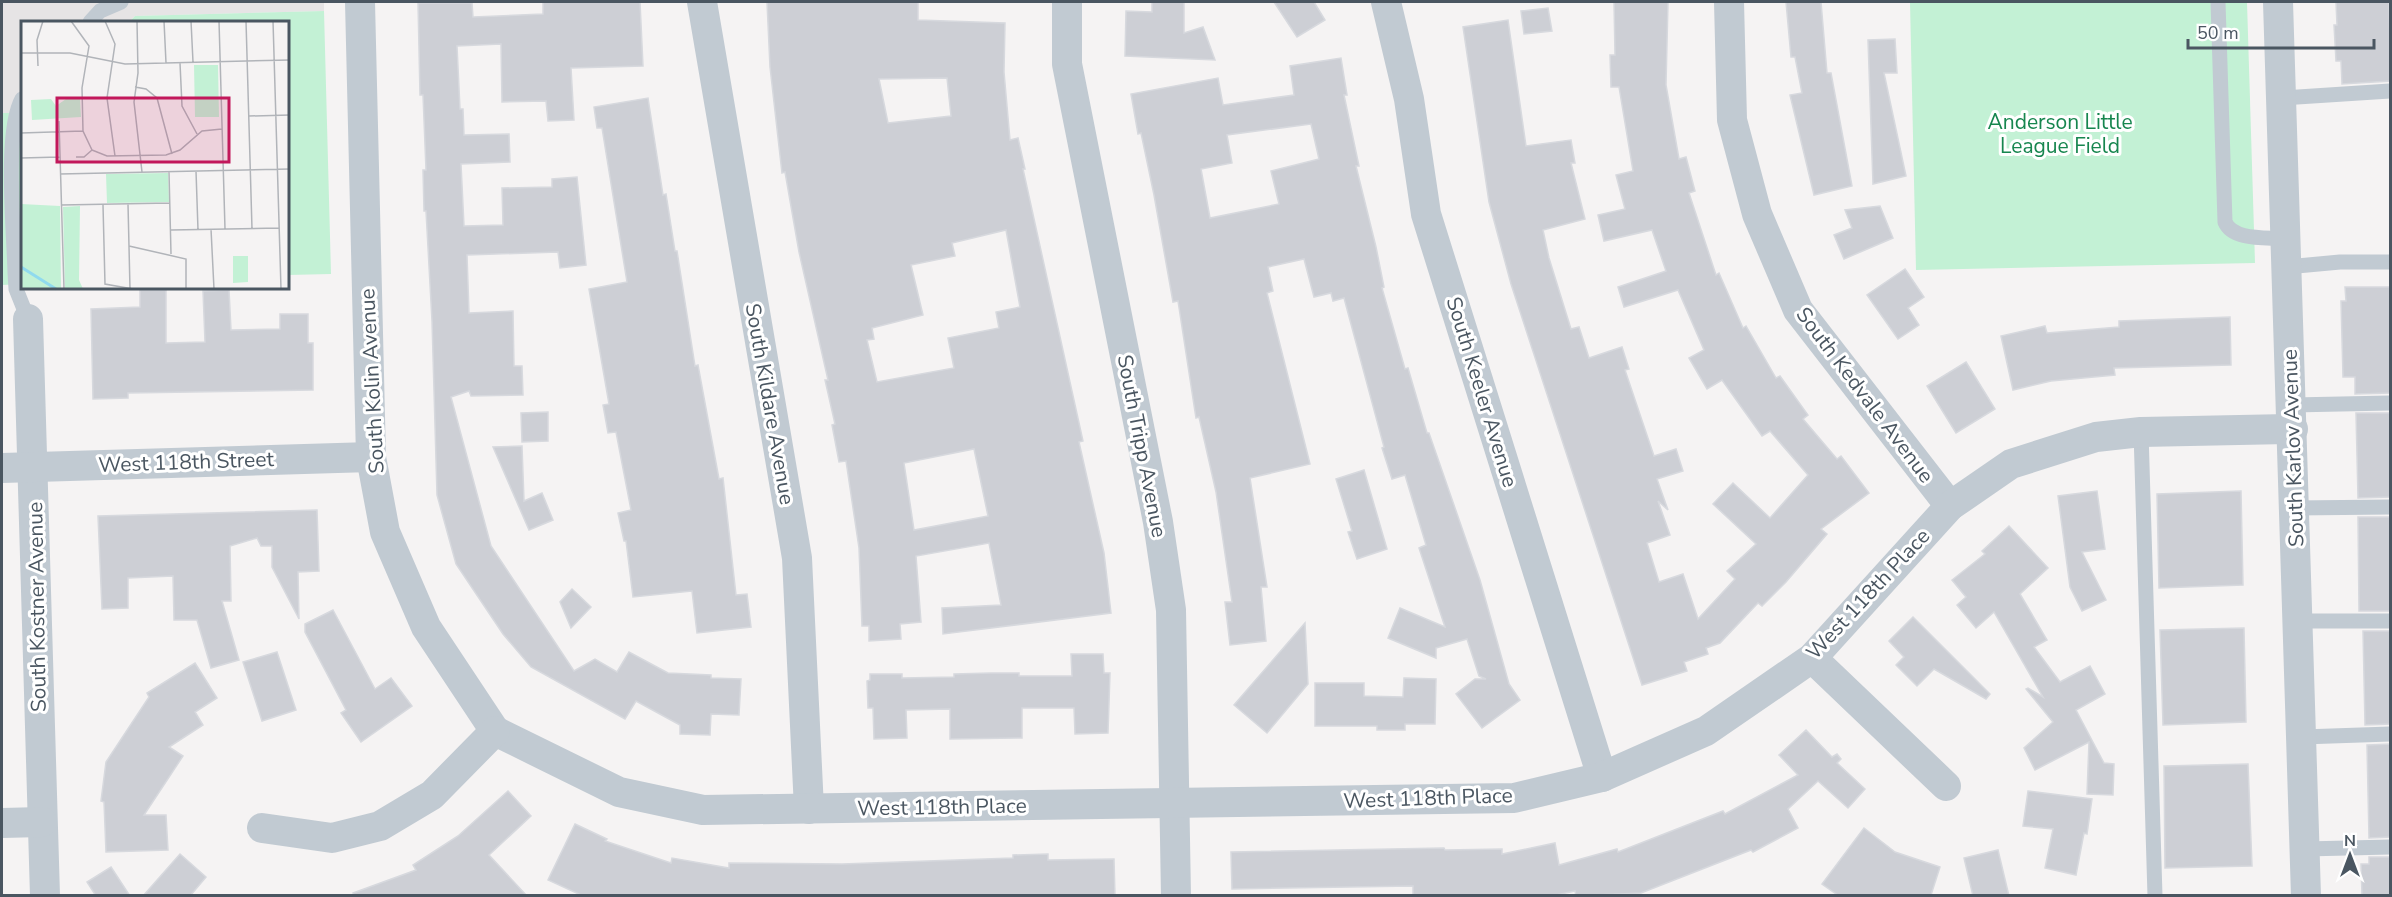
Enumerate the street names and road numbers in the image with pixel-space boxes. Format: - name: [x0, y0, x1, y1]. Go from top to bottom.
- street label: South Kolin Avenue: [353, 288, 391, 474]
- street label: South Keeler Avenue: [1440, 293, 1524, 491]
- street label: South Kildare Avenue: [739, 301, 801, 507]
- street label: South Kedvale Avenue: [1790, 301, 1940, 489]
- street label: South Karlov Avenue: [2276, 349, 2310, 547]
- street label: South Tripp Avenue: [1111, 352, 1173, 540]
- street label: West 118th Street: [98, 445, 275, 479]
- street label: South Kostner Avenue: [21, 502, 53, 712]
- street label: West 118th Place: [1800, 522, 1936, 666]
- street label: West 118th Place: [1343, 781, 1513, 815]
- street label: West 118th Place: [857, 792, 1027, 822]

